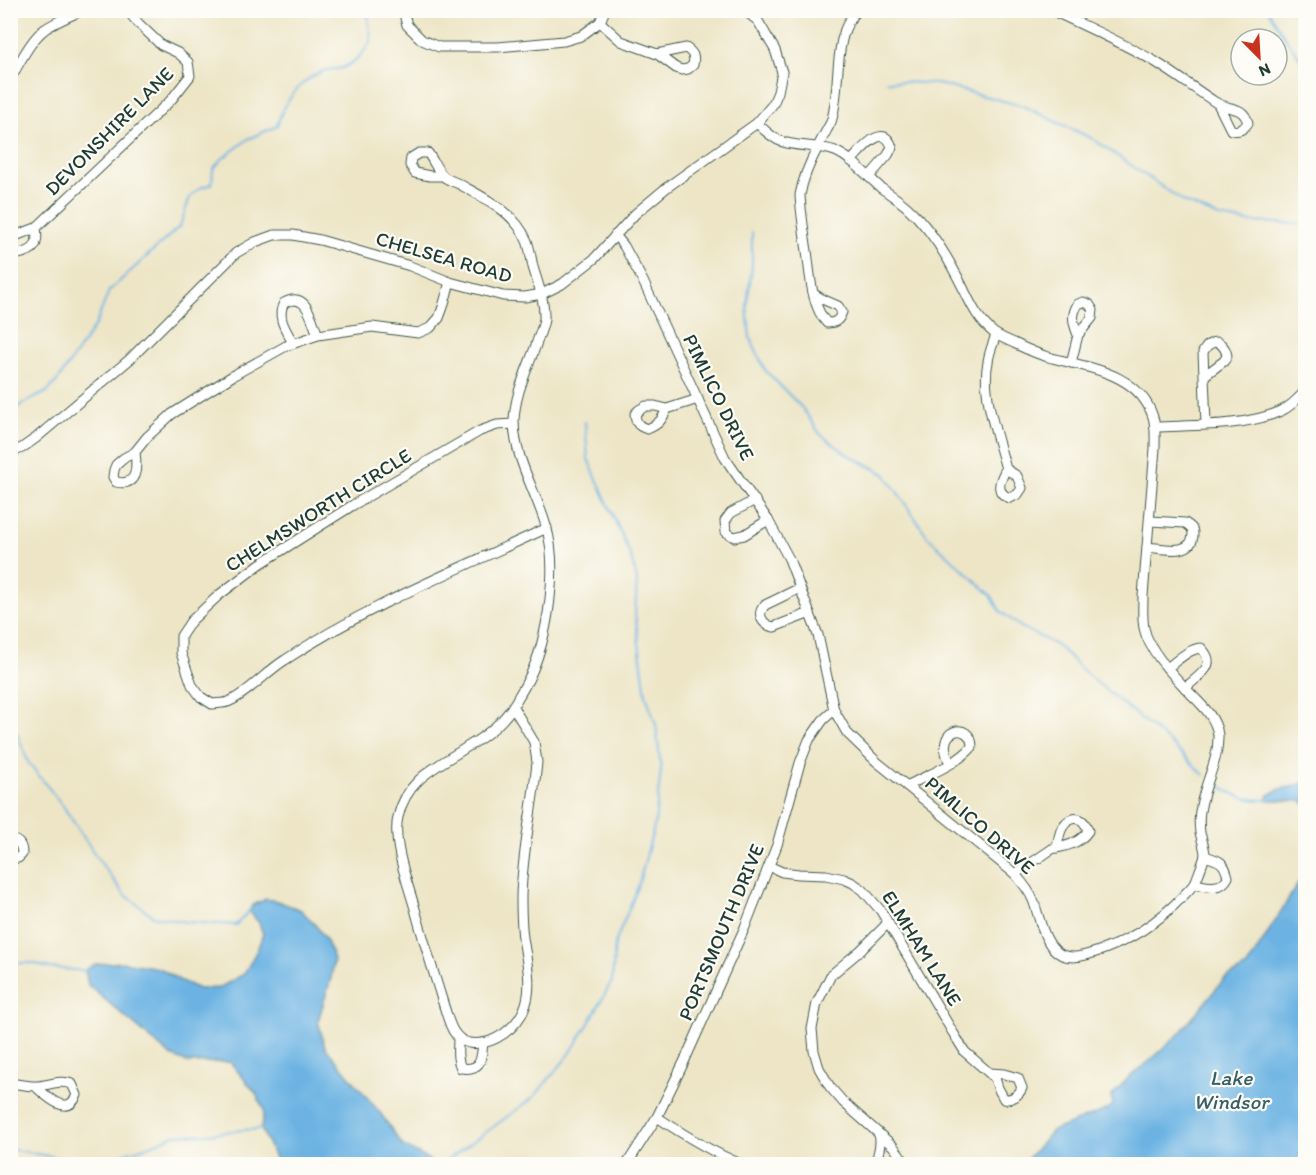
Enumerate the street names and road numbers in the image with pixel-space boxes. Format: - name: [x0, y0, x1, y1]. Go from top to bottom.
- street label: DEVONSHIRE LANE: [40, 62, 178, 200]
- street label: CHELSEA ROAD: [373, 226, 515, 288]
- street label: PIMLICO DRIVE: [678, 330, 760, 464]
- street label: CHELMSWORTH CIRCLE: [221, 443, 415, 577]
- street label: PIMLICO DRIVE: [920, 771, 1040, 879]
- street label: PORTSMOUTH DRIVE: [673, 840, 769, 1024]
- street label: ELMHAM LANE: [877, 886, 967, 1010]

